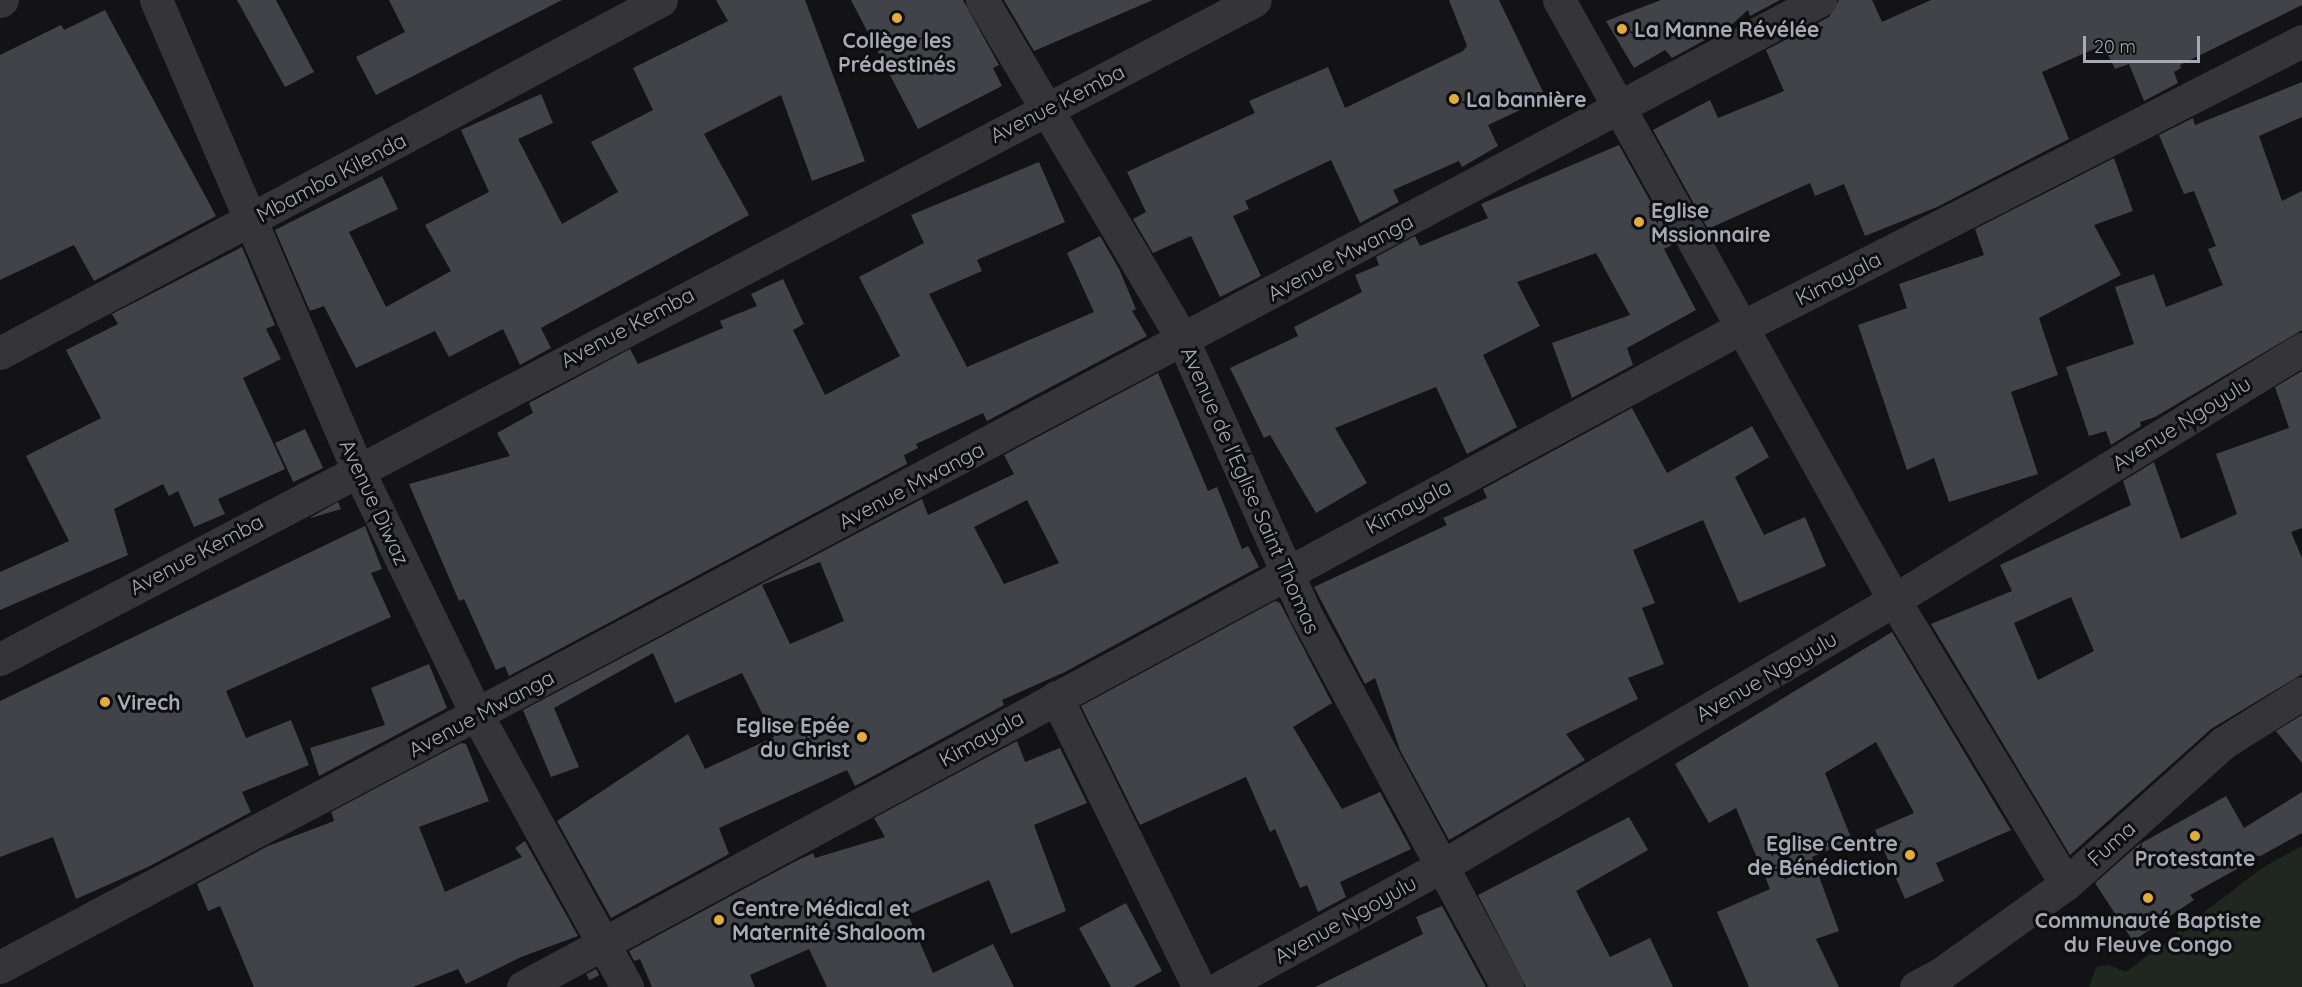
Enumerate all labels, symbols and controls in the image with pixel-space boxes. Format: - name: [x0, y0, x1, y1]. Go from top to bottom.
- marker: Collège les Prédestinés: [890, 11, 904, 25]
- place label: La Manne Révélée: [1634, 16, 1819, 42]
- marker: La Manne Révélée: [1615, 22, 1629, 36]
- scale bar: [2086, 24, 2203, 62]
- place label: Collège les Prédestinés: [838, 27, 956, 77]
- text: 20 m: [2094, 35, 2136, 58]
- street label: Avenue Kemba: [985, 58, 1129, 148]
- place label: La bannière: [1466, 86, 1587, 112]
- marker: La bannière: [1447, 92, 1461, 106]
- street label: Mbamba Kilenda: [252, 127, 410, 227]
- place label: Eglise Mssionnaire: [1651, 197, 1771, 247]
- street label: Avenue Mwanga: [1263, 208, 1417, 306]
- marker: Eglise Mssionnaire: [1632, 215, 1646, 229]
- street label: Kimayala: [1791, 246, 1885, 310]
- street label: Avenue Kemba: [556, 281, 698, 373]
- street label: Avenue de l'Eglise Saint Thomas: [1176, 343, 1326, 637]
- street label: Avenue Ngoyulu: [2107, 370, 2255, 476]
- street label: Avenue Diwaz: [335, 435, 415, 569]
- street label: Avenue Mwanga: [834, 436, 988, 534]
- street label: Kimayala: [1361, 473, 1455, 539]
- street label: Avenue Kemba: [125, 508, 267, 600]
- street label: Avenue Ngoyulu: [1691, 625, 1841, 727]
- street label: Avenue Mwanga: [404, 664, 558, 762]
- place label: Virech: [117, 689, 180, 715]
- marker: Virech: [98, 695, 112, 709]
- street label: Kimayala: [934, 704, 1028, 772]
- place label: Eglise Epée du Christ: [736, 712, 850, 762]
- marker: Eglise Epée du Christ: [855, 730, 869, 744]
- street label: Fuma: [2082, 815, 2140, 871]
- marker: Protestante: [2188, 829, 2202, 843]
- place label: Eglise Centre de Bénédiction: [1747, 830, 1898, 880]
- place label: Protestante: [2135, 845, 2255, 871]
- marker: Eglise Centre de Bénédiction: [1903, 848, 1917, 862]
- street label: Avenue Ngoyulu: [1269, 869, 1421, 969]
- marker: Communauté Baptiste du Fleuve Congo: [2141, 891, 2155, 905]
- place label: Centre Médical et Maternité Shaloom: [732, 895, 926, 945]
- place label: Communauté Baptiste du Fleuve Congo: [2035, 907, 2261, 957]
- marker: Centre Médical et Maternité Shaloom: [710, 911, 728, 929]

